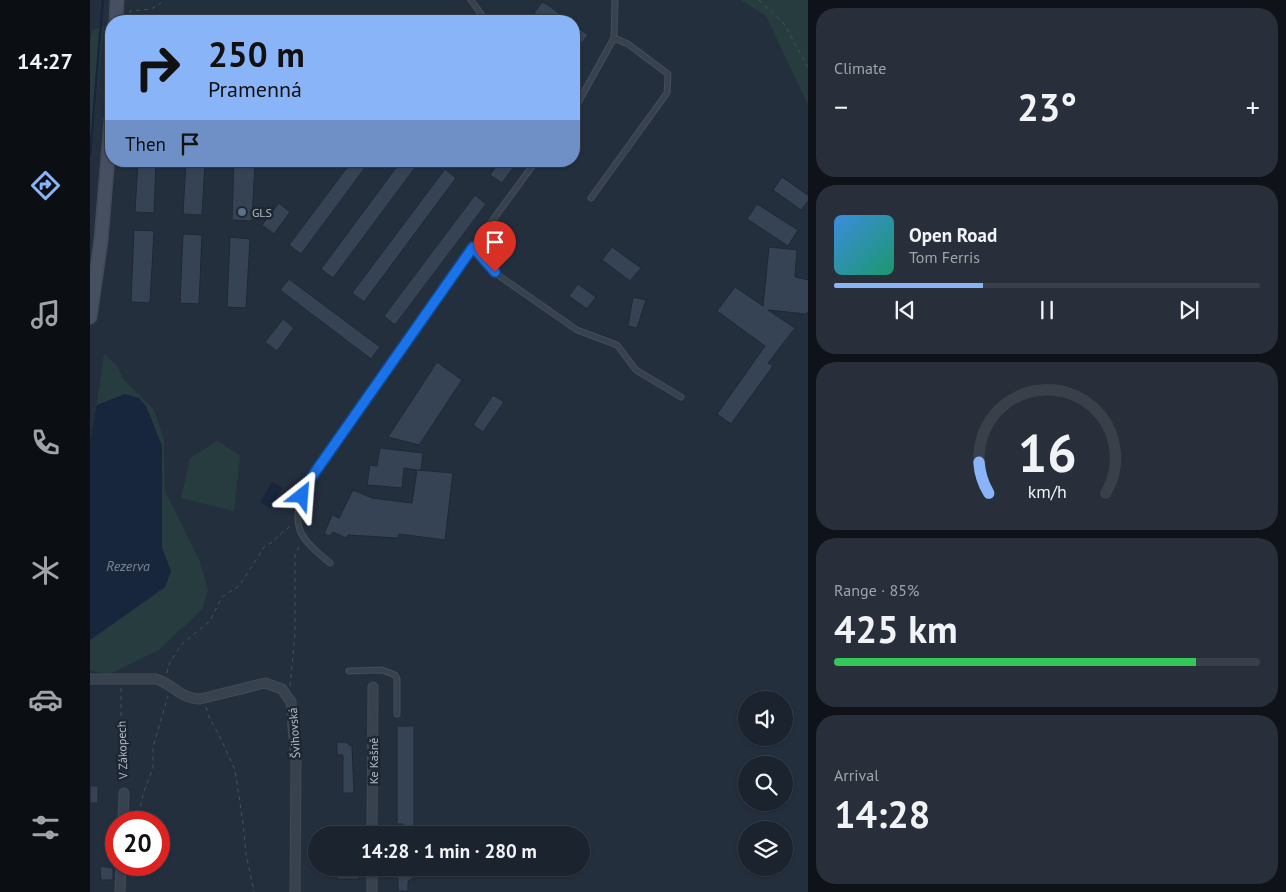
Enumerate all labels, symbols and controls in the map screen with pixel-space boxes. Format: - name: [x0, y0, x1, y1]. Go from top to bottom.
- text: 250 m: [208, 31, 305, 77]
- icon: right: [125, 35, 190, 100]
- text: 14:27: [17, 47, 73, 75]
- text: Climate: [834, 58, 886, 78]
- text: Pramenná: [208, 75, 302, 103]
- text: 23°: [1017, 82, 1077, 131]
- text: −: [834, 88, 848, 125]
- text: +: [1246, 88, 1260, 125]
- icon: arrive: [176, 130, 204, 158]
- text: Then: [125, 132, 166, 156]
- icon: directions: [28, 168, 63, 203]
- place label: GLS: [252, 205, 272, 220]
- marker: GLS: [236, 206, 248, 218]
- pin: [474, 221, 516, 272]
- text: Open Road: [909, 223, 997, 247]
- icon: arrive: [481, 228, 509, 256]
- text: Tom Ferris: [909, 247, 980, 267]
- icon: previous: [891, 296, 919, 324]
- icon: pause: [1033, 296, 1061, 324]
- icon: next: [1175, 296, 1203, 324]
- icon: music: [28, 297, 63, 332]
- text: 16: [1018, 419, 1076, 486]
- icon: phone: [28, 425, 63, 460]
- position arrow: [275, 469, 327, 521]
- text: km/h: [1027, 480, 1067, 503]
- icon: climate: [28, 553, 63, 588]
- water label: Rezerva: [106, 557, 150, 575]
- text: Range · 85%: [834, 580, 919, 600]
- text: 425 km: [834, 604, 958, 653]
- icon: car: [28, 682, 63, 717]
- map controls: [738, 691, 793, 876]
- button: sound: [738, 691, 793, 746]
- street label: Švihovská: [285, 707, 303, 759]
- street label: V Zákopech: [113, 721, 131, 780]
- street label: Ke Kašně: [366, 738, 381, 784]
- button: search: [738, 756, 793, 811]
- text: Arrival: [834, 765, 879, 785]
- text: 14:28: [834, 789, 930, 838]
- icon: filters: [28, 810, 63, 845]
- speed limit sign: 20: [105, 811, 170, 876]
- button: layers: [738, 821, 793, 876]
- text: 14:28 · 1 min · 280 m: [361, 839, 537, 863]

